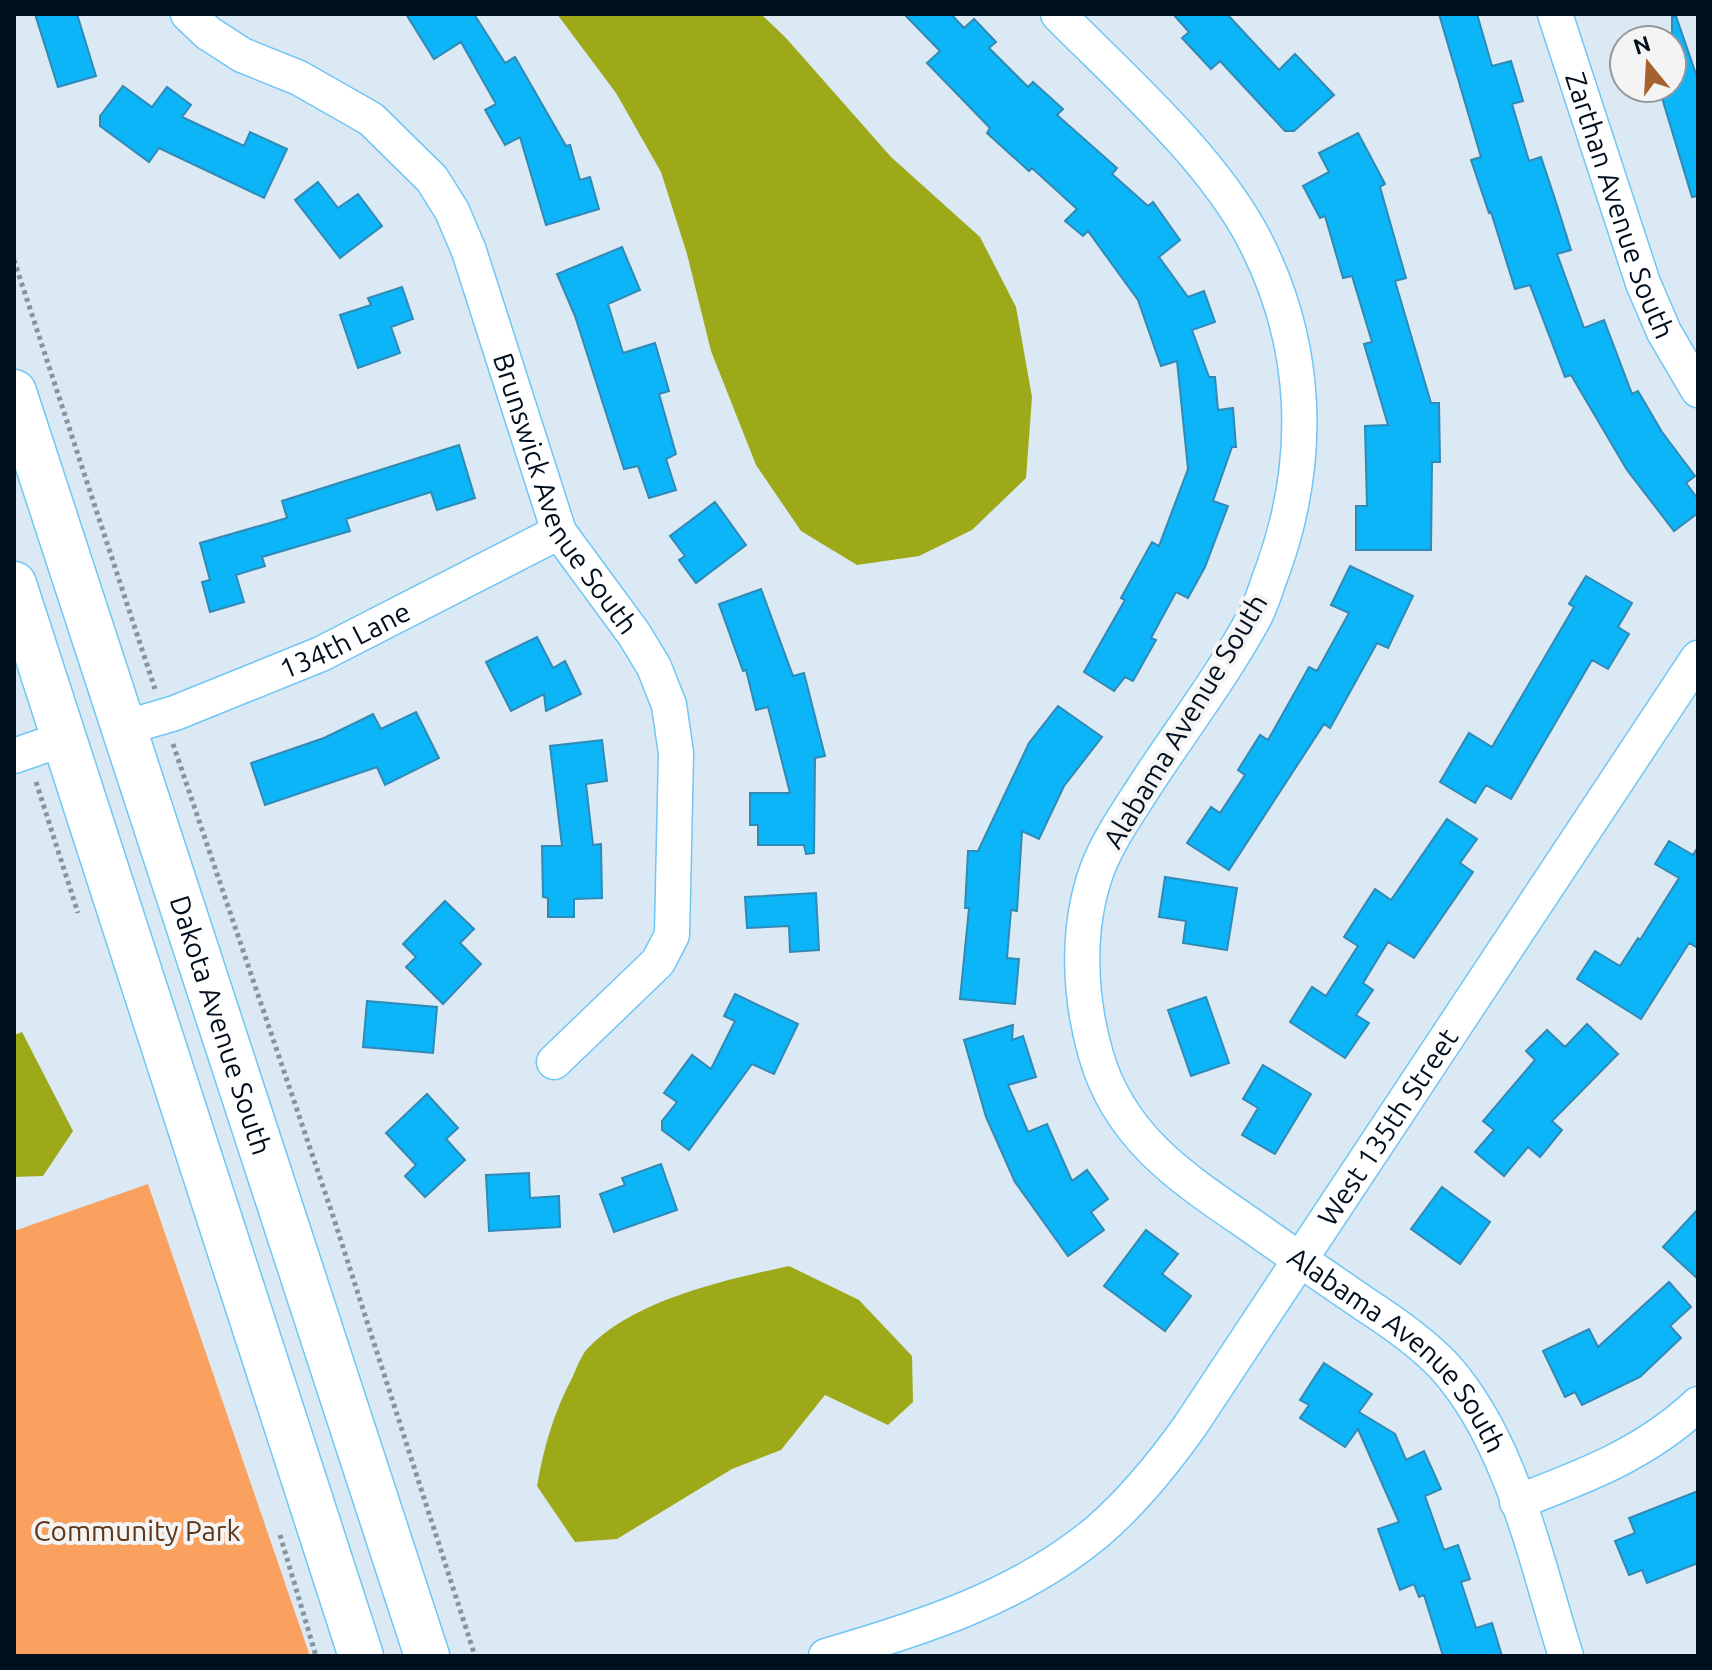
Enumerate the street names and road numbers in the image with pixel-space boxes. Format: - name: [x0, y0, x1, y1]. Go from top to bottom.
- street label: Zarthan Avenue South: [1560, 68, 1681, 343]
- street label: Brunswick Avenue South: [488, 349, 645, 640]
- street label: Alabama Avenue South: [1096, 588, 1273, 853]
- street label: 134th Lane: [275, 595, 415, 684]
- street label: Dakota Avenue South: [165, 891, 278, 1158]
- street label: West 135th Street: [1311, 1022, 1464, 1231]
- street label: Alabama Avenue South: [1283, 1240, 1512, 1457]

